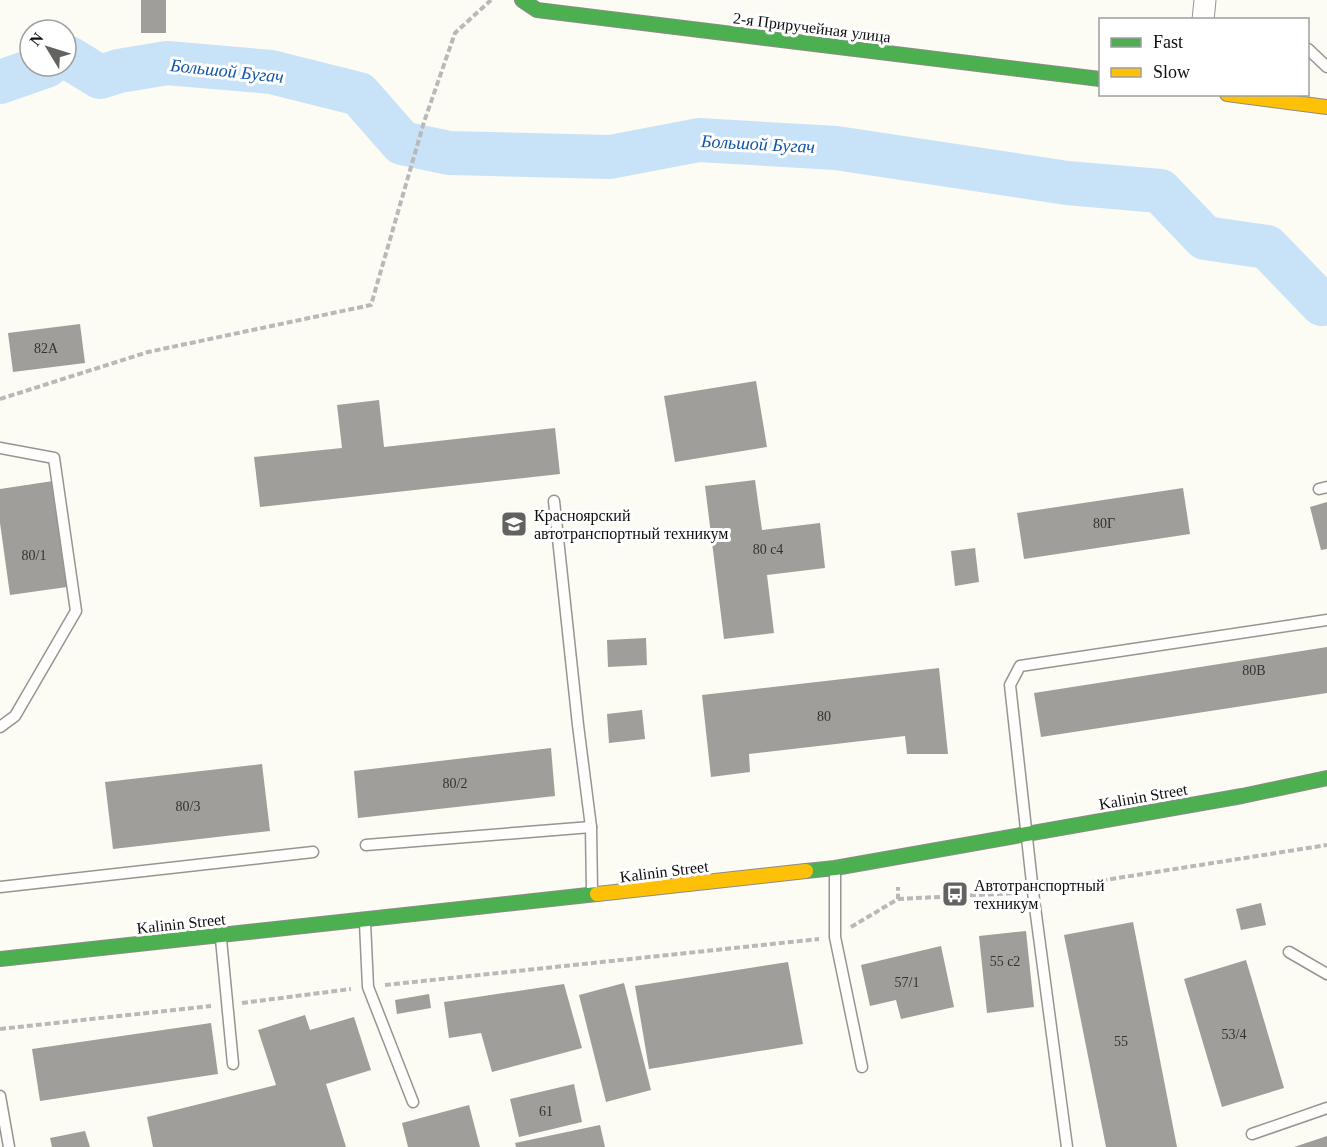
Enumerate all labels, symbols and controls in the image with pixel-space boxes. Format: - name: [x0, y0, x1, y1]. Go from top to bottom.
- street label: 2-я Приручейная улица: [732, 9, 892, 47]
- north arrow: [18, 18, 78, 78]
- legend: [1099, 18, 1309, 96]
- text: N: [26, 29, 47, 49]
- text: Fast: [1153, 32, 1183, 52]
- water label: Большой Бугач: [168, 55, 285, 87]
- text: Slow: [1153, 62, 1190, 82]
- water label: Большой Бугач: [700, 131, 815, 157]
- house number: 82А: [34, 341, 59, 356]
- place label: Красноярский автотранспортный техникум: [534, 507, 728, 543]
- school or university icon: Красноярский автотранспортный техникум: [499, 509, 529, 539]
- house number: 80Г: [1093, 516, 1115, 531]
- house number: 80 с4: [753, 542, 783, 557]
- house number: 80/1: [22, 548, 46, 563]
- house number: 80В: [1242, 663, 1266, 678]
- house number: 80: [817, 709, 831, 724]
- house number: 80/2: [443, 776, 467, 791]
- street label: Kalinin Street: [1098, 780, 1189, 813]
- house number: 80/3: [176, 799, 200, 814]
- street label: Kalinin Street: [619, 858, 710, 885]
- place label: Автотранспортный техникум: [974, 877, 1105, 913]
- bus stop icon: Автотранспортный техникум: [940, 879, 970, 909]
- street label: Kalinin Street: [136, 910, 227, 937]
- house number: 55 с2: [990, 954, 1020, 969]
- house number: 57/1: [895, 975, 919, 990]
- house number: 53/4: [1222, 1027, 1246, 1042]
- house number: 55: [1114, 1034, 1128, 1049]
- house number: 61: [539, 1104, 553, 1119]

